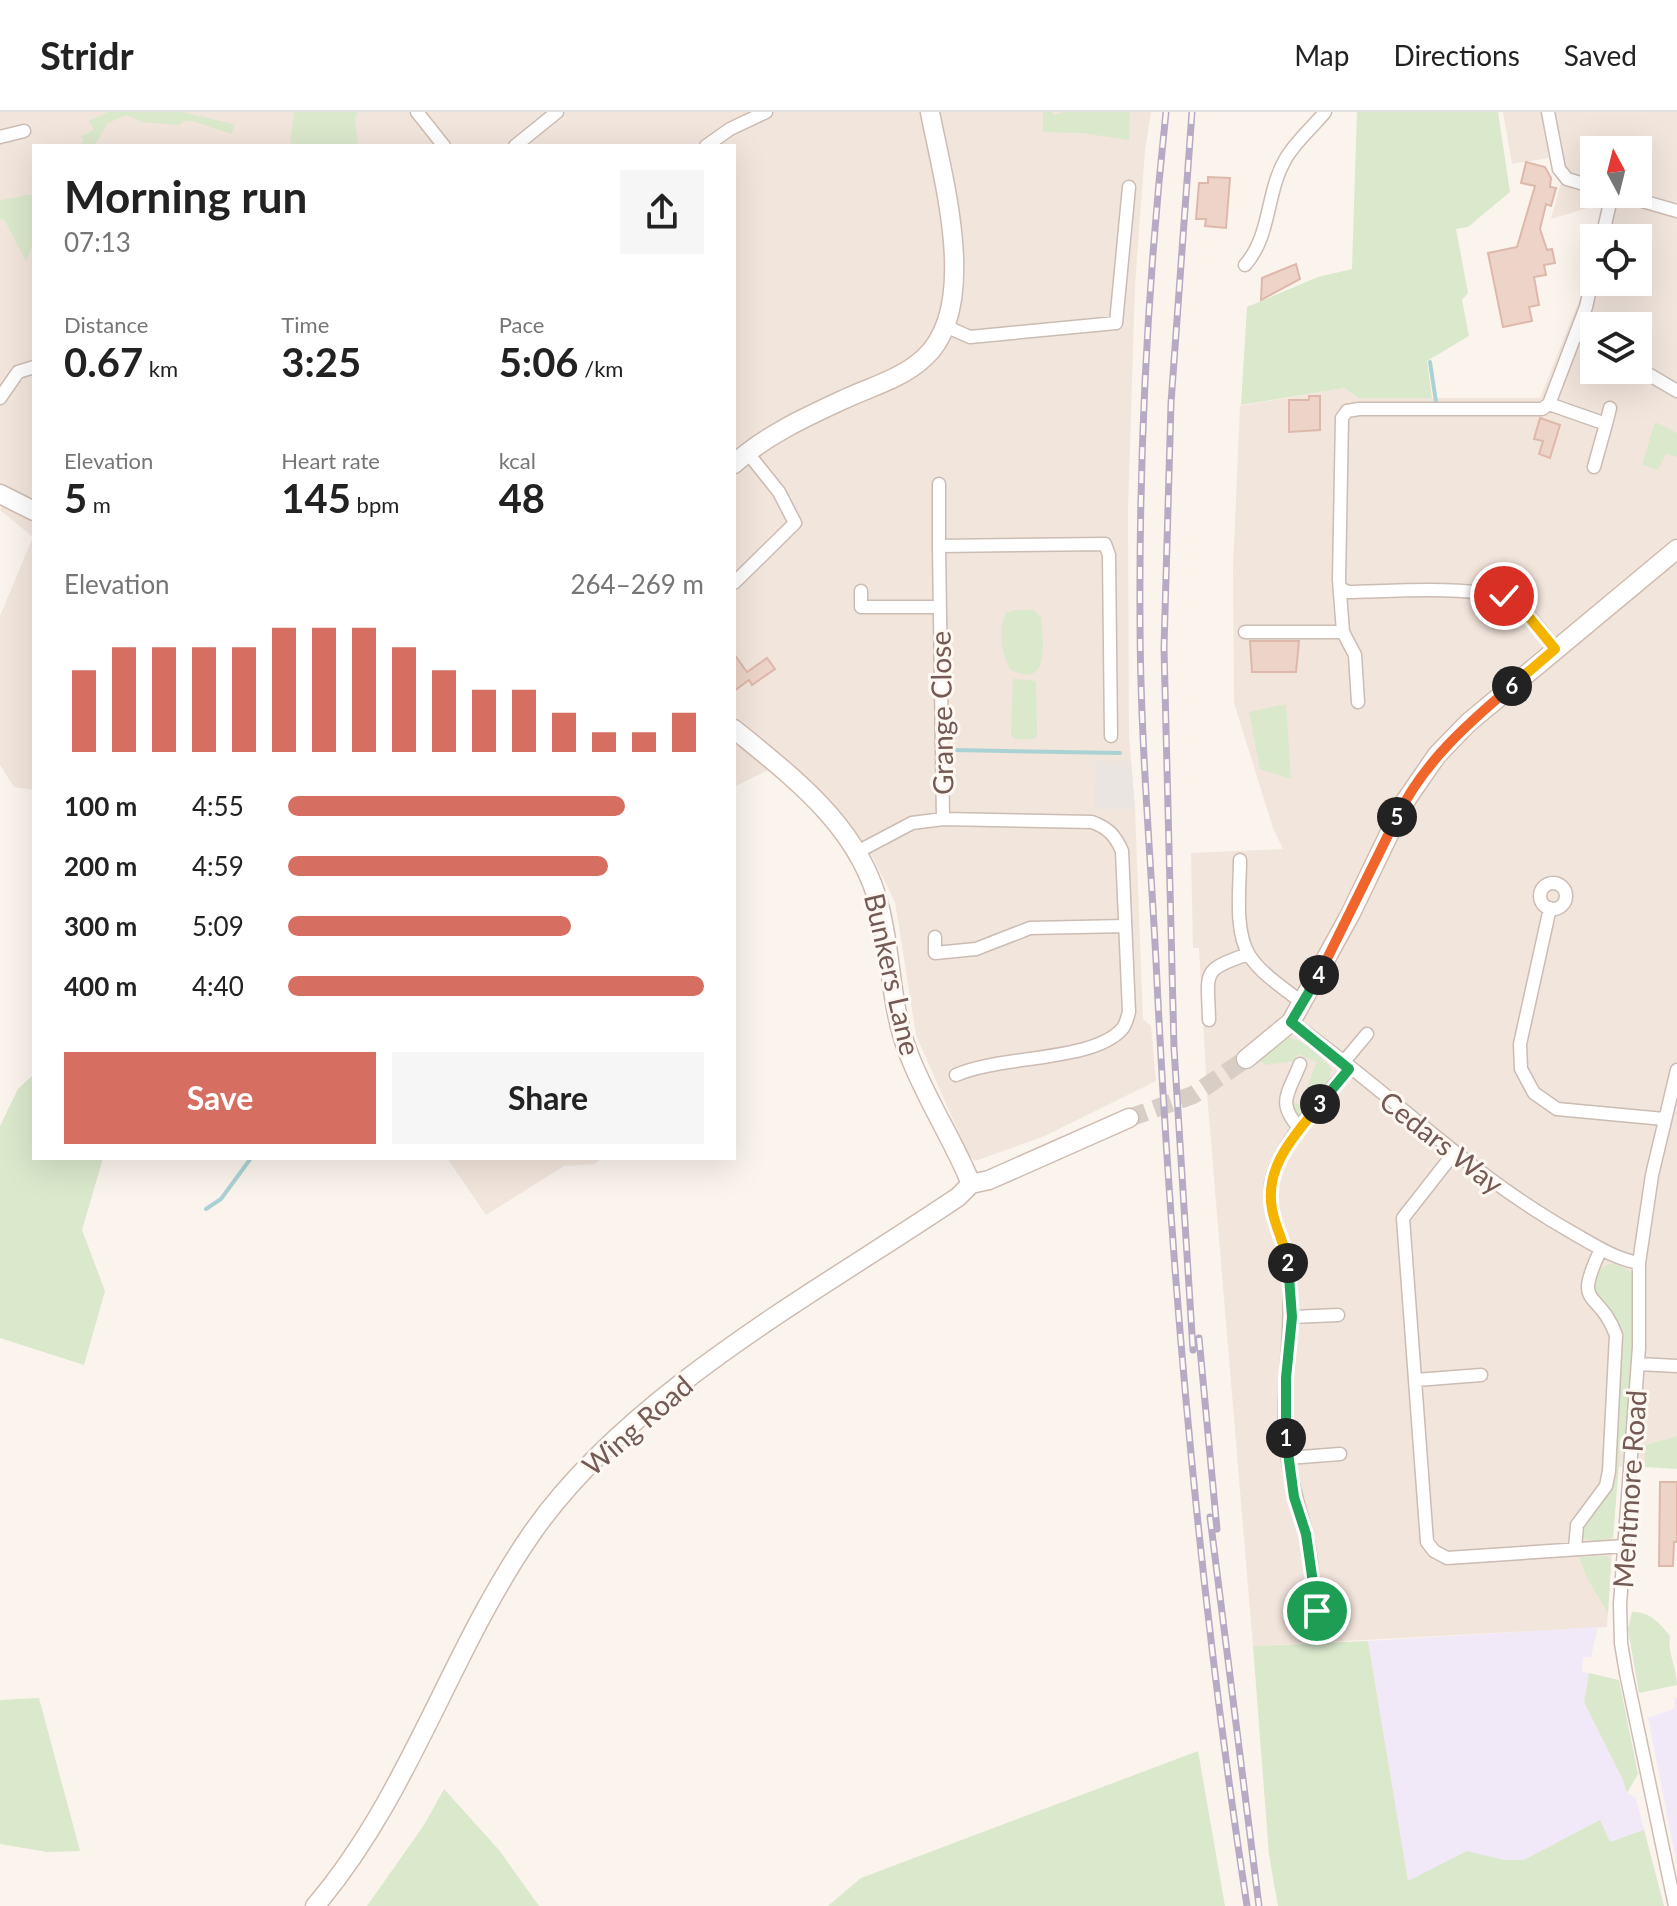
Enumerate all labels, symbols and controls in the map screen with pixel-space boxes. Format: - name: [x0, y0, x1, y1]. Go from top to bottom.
- text: Stridr: [40, 32, 134, 78]
- text: Map: [1294, 38, 1349, 72]
- text: Directions: [1393, 38, 1520, 72]
- text: Saved: [1564, 38, 1637, 72]
- north arrow: [1580, 136, 1652, 208]
- map controls: [1580, 136, 1652, 384]
- text: Morning run: [64, 170, 307, 222]
- button: share: [620, 170, 704, 254]
- button: locate: [1580, 224, 1652, 296]
- text: 07:13: [64, 226, 131, 258]
- text: Distance: [64, 311, 148, 338]
- text: Time: [281, 311, 329, 338]
- text: Pace: [499, 311, 544, 338]
- button: layers: [1580, 312, 1652, 384]
- text: 0.67: [64, 338, 143, 386]
- text: 3:25: [281, 338, 361, 386]
- text: 5:06: [499, 338, 579, 386]
- text: km: [143, 355, 178, 382]
- text: /km: [579, 355, 623, 382]
- text: Elevation: [64, 447, 153, 474]
- text: Heart rate: [281, 447, 380, 474]
- text: kcal: [499, 447, 536, 474]
- text: 5: [64, 474, 87, 522]
- text: 145: [281, 474, 351, 522]
- text: 48: [499, 474, 545, 522]
- text: m: [87, 491, 111, 518]
- text: bpm: [351, 491, 399, 518]
- pin: [1470, 562, 1538, 630]
- text: Elevation: [64, 568, 170, 600]
- text: 264–269 m: [570, 568, 704, 600]
- icon: check: [1482, 574, 1526, 618]
- street label: Grange Close: [923, 631, 959, 795]
- pin: 6: [1492, 666, 1532, 706]
- text: 6: [1506, 672, 1518, 699]
- text: 100 m: [64, 790, 137, 822]
- text: 4:55: [192, 790, 244, 822]
- pin: 5: [1377, 797, 1417, 837]
- text: 5: [1391, 803, 1403, 830]
- text: 200 m: [64, 850, 137, 882]
- text: 4:59: [192, 850, 244, 882]
- street label: Bunkers Lane: [858, 890, 928, 1058]
- text: 300 m: [64, 910, 137, 942]
- text: 5:09: [192, 910, 244, 942]
- pin: 4: [1299, 955, 1339, 995]
- text: 4: [1313, 961, 1325, 988]
- text: 400 m: [64, 970, 137, 1002]
- text: 4:40: [192, 970, 244, 1002]
- button: Save: [64, 1052, 376, 1144]
- button: Share: [392, 1052, 704, 1144]
- street label: Cedars Way: [1374, 1083, 1511, 1201]
- pin: 3: [1300, 1084, 1340, 1124]
- text: 3: [1314, 1090, 1326, 1117]
- pin: 2: [1268, 1243, 1308, 1283]
- text: 2: [1282, 1249, 1294, 1276]
- street label: Wing Road: [575, 1368, 699, 1482]
- street label: Mentmore Road: [1605, 1389, 1653, 1589]
- pin: 1: [1266, 1418, 1306, 1458]
- text: 1: [1280, 1424, 1292, 1451]
- pin: [1283, 1577, 1351, 1645]
- icon: arrive: [1295, 1589, 1339, 1633]

